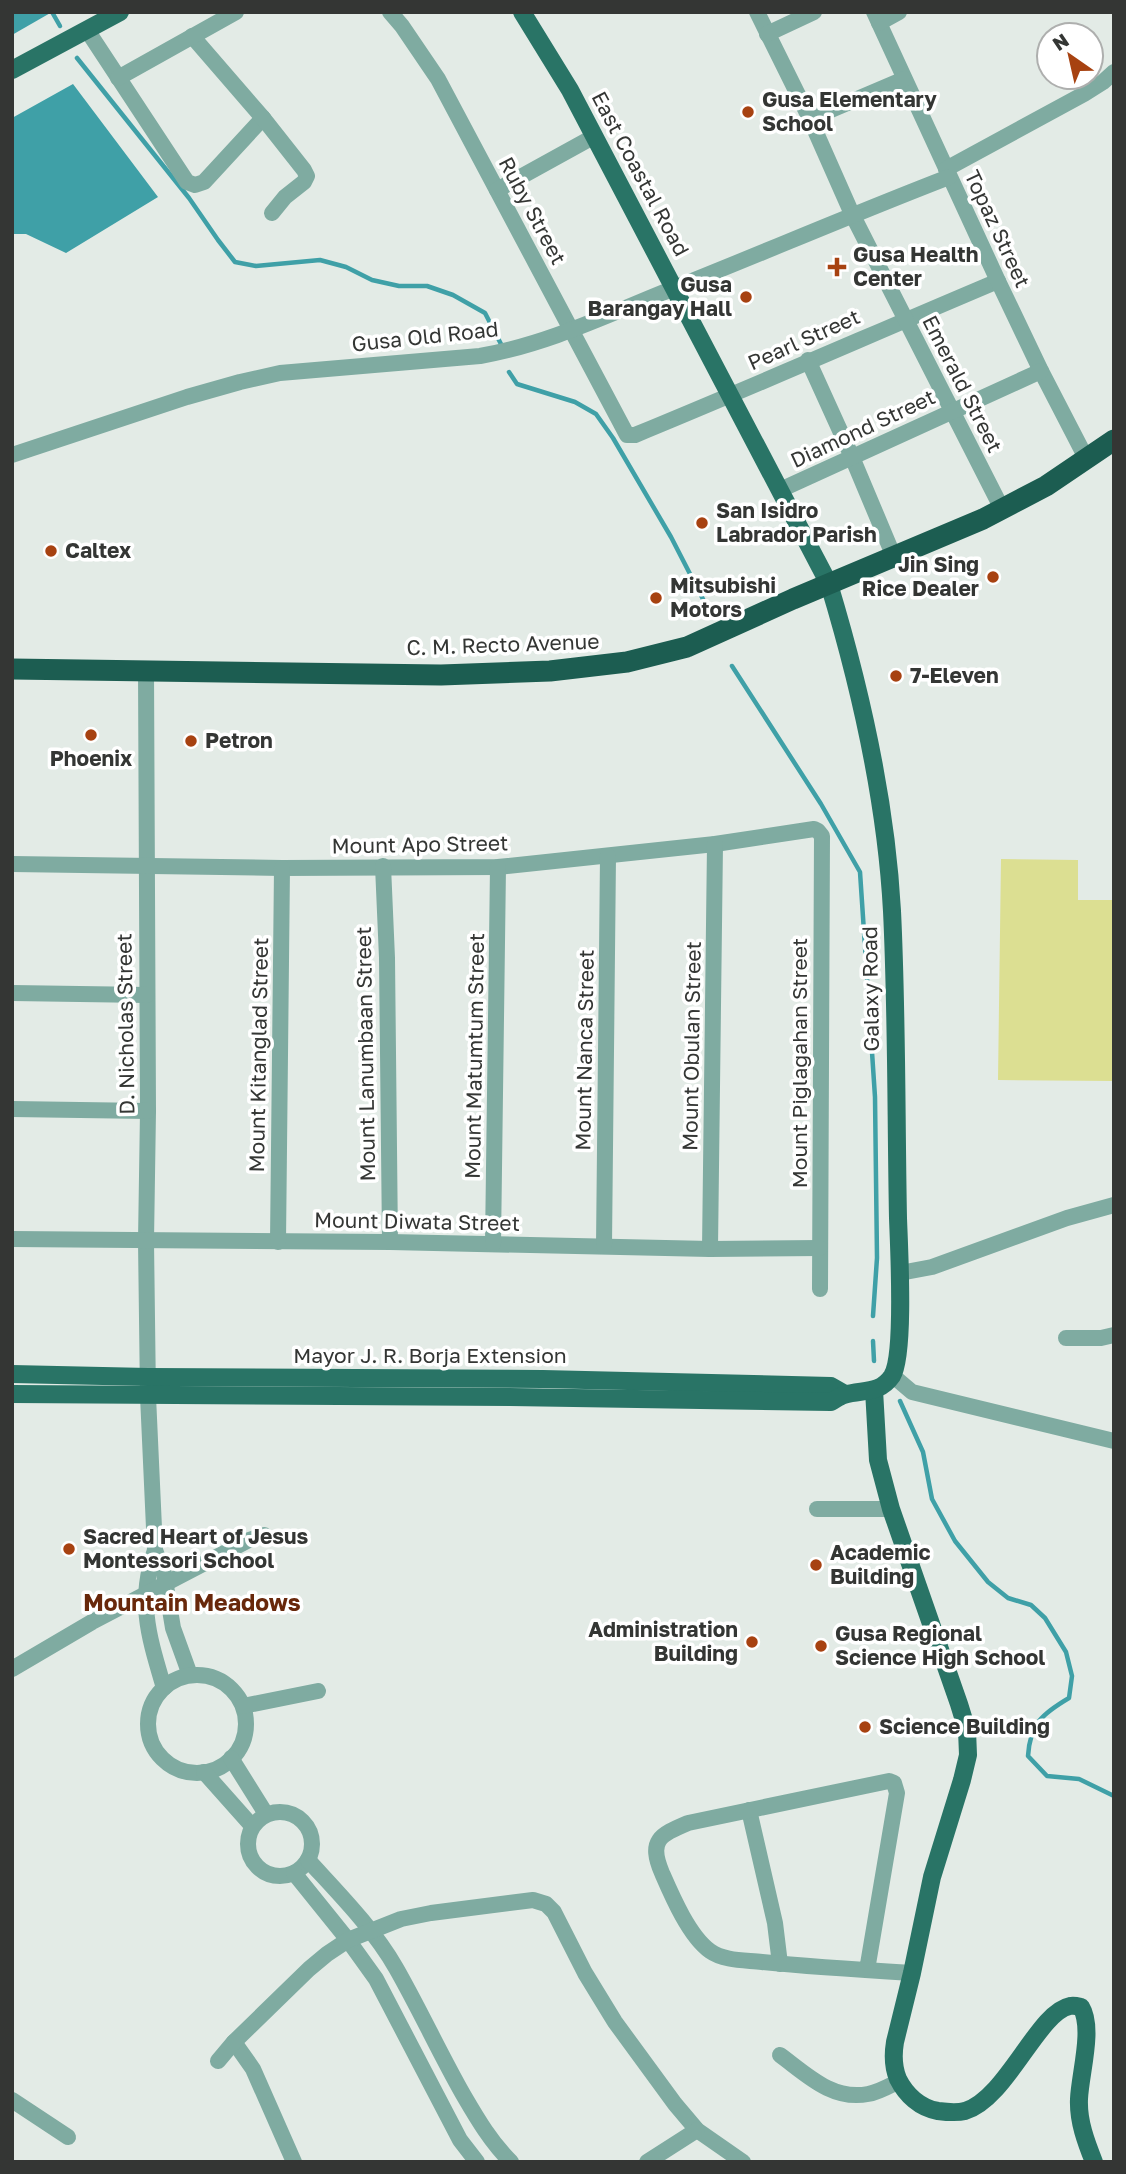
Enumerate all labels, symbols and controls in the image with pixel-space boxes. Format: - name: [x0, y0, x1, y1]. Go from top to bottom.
- north arrow: [1035, 21, 1105, 91]
- text: N: [1048, 28, 1073, 55]
- place label: Gusa Elementary School: [762, 86, 937, 136]
- street label: East Coastal Road: [586, 87, 695, 260]
- marker: Gusa Elementary School: [740, 104, 756, 120]
- street label: Ruby Street: [494, 152, 572, 269]
- street label: Topaz Street: [959, 166, 1036, 291]
- place label: Gusa Health Center: [853, 241, 978, 291]
- marker: Gusa Health Center: [827, 257, 847, 277]
- place label: Gusa Barangay Hall: [587, 271, 732, 321]
- marker: Gusa Barangay Hall: [738, 289, 754, 305]
- street label: Pearl Street: [744, 303, 864, 375]
- street label: Emerald Street: [917, 311, 1009, 456]
- street label: Gusa Old Road: [350, 315, 500, 357]
- street label: Diamond Street: [786, 383, 939, 473]
- place label: San Isidro Labrador Parish: [716, 497, 877, 547]
- marker: San Isidro Labrador Parish: [694, 515, 710, 531]
- place label: Caltex: [65, 537, 131, 563]
- marker: Caltex: [43, 543, 59, 559]
- place label: Jin Sing Rice Dealer: [862, 551, 979, 601]
- marker: Jin Sing Rice Dealer: [985, 569, 1001, 585]
- place label: Mitsubishi Motors: [670, 572, 776, 622]
- marker: Mitsubishi Motors: [648, 590, 664, 606]
- street label: C. M. Recto Avenue: [406, 628, 600, 660]
- place label: 7-Eleven: [910, 662, 999, 688]
- marker: 7-Eleven: [888, 668, 904, 684]
- marker: Phoenix: [83, 727, 99, 743]
- place label: Petron: [205, 727, 273, 753]
- marker: Petron: [183, 733, 199, 749]
- place label: Phoenix: [50, 745, 132, 771]
- street label: Mount Apo Street: [331, 829, 509, 859]
- street label: Mount Lanumbaan Street: [350, 926, 380, 1182]
- street label: Galaxy Road: [856, 926, 884, 1052]
- street label: D. Nicholas Street: [110, 933, 140, 1115]
- street label: Mount Matumtum Street: [459, 933, 489, 1179]
- street label: Mount Kitanglad Street: [243, 937, 273, 1173]
- street label: Mount Piglagahan Street: [786, 938, 812, 1188]
- street label: Mount Obulan Street: [676, 941, 706, 1151]
- street label: Mount Nanca Street: [569, 949, 599, 1151]
- street label: Mount Diwata Street: [314, 1206, 520, 1236]
- street label: Mayor J. R. Borja Extension: [293, 1342, 567, 1368]
- place label: Sacred Heart of Jesus Montessori School: [83, 1523, 309, 1573]
- place label: Academic Building: [830, 1539, 930, 1589]
- marker: Sacred Heart of Jesus Montessori School: [61, 1541, 77, 1557]
- marker: Academic Building: [808, 1557, 824, 1573]
- district label: Mountain Meadows: [83, 1588, 301, 1616]
- place label: Administration Building: [588, 1616, 738, 1666]
- place label: Gusa Regional Science High School: [835, 1620, 1045, 1670]
- marker: Administration Building: [744, 1634, 760, 1650]
- marker: Gusa Regional Science High School: [813, 1638, 829, 1654]
- place label: Science Building: [879, 1713, 1050, 1739]
- marker: Science Building: [857, 1719, 873, 1735]

